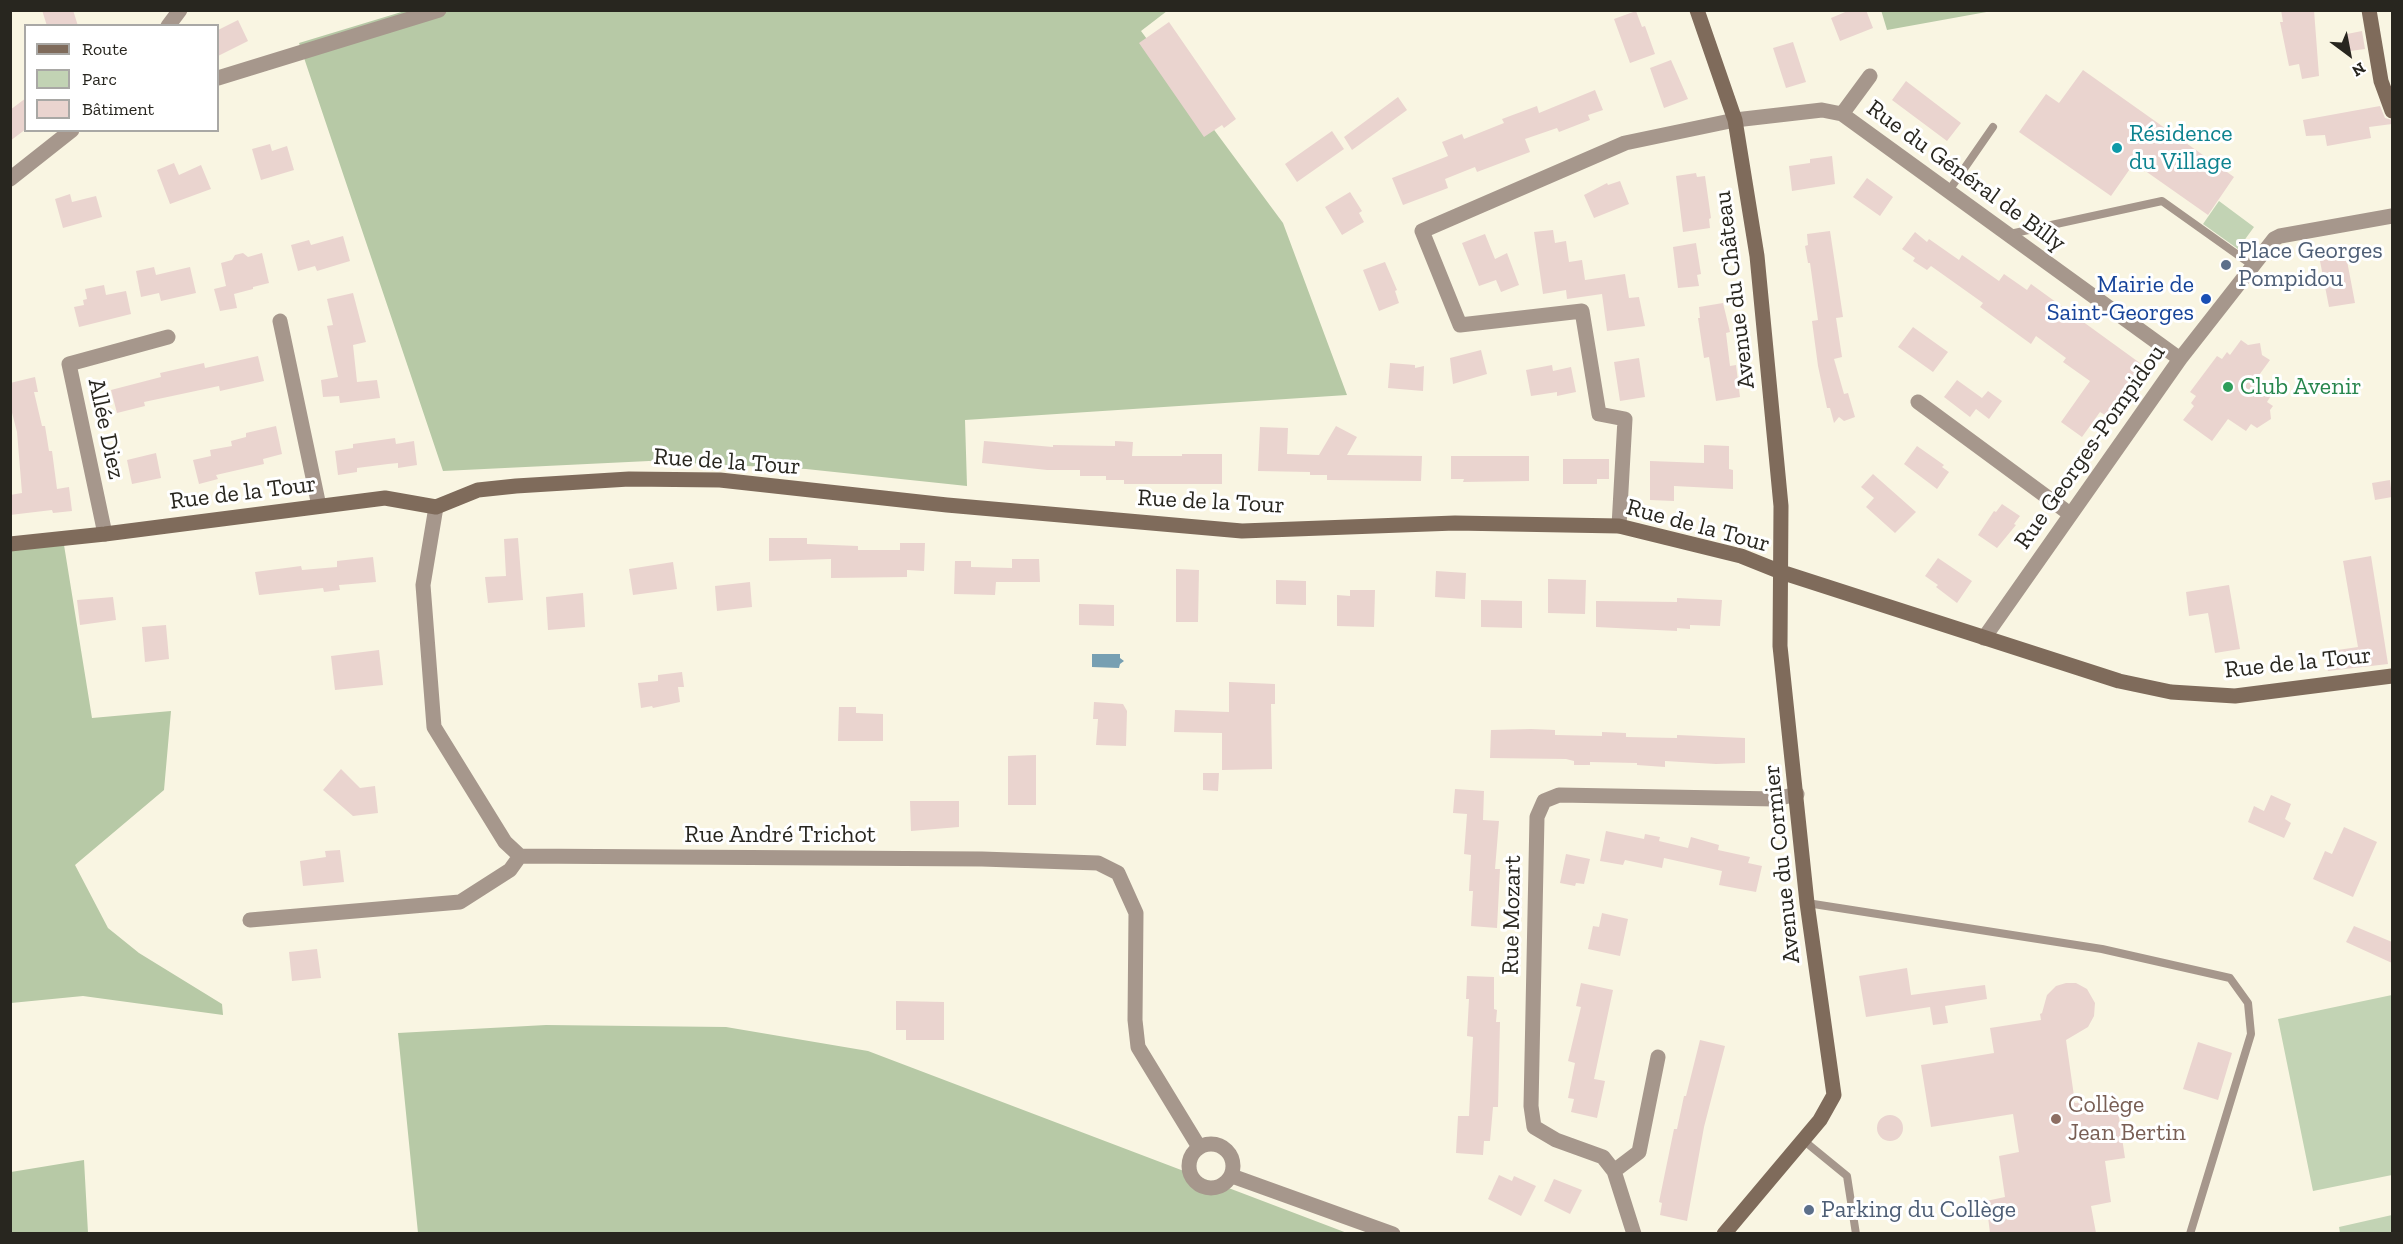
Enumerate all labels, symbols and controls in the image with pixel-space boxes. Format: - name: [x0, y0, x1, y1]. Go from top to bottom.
- legend: [24, 24, 219, 132]
- north arrow: [2319, 24, 2379, 84]
- text: Route: [82, 38, 127, 60]
- text: N: [2349, 58, 2369, 81]
- text: Parc: [82, 68, 117, 90]
- street label: Rue du Général de Billy: [1861, 94, 2071, 258]
- text: Bâtiment: [82, 98, 154, 120]
- place label: Résidence du Village: [2129, 120, 2233, 176]
- marker: Résidence du Village: [2110, 141, 2124, 155]
- street label: Avenue du Château: [1709, 189, 1761, 391]
- place label: Place Georges Pompidou: [2238, 237, 2383, 293]
- marker: Place Georges Pompidou: [2219, 258, 2233, 272]
- place label: Mairie de Saint-Georges: [2047, 271, 2194, 327]
- marker: Mairie de Saint-Georges: [2199, 292, 2213, 306]
- street label: Rue Georges-Pompidou: [2008, 339, 2172, 555]
- place label: Club Avenir: [2240, 373, 2362, 401]
- street label: Allée Diez: [81, 376, 131, 482]
- marker: Club Avenir: [2221, 380, 2235, 394]
- street label: Rue de la Tour: [652, 442, 802, 482]
- street label: Rue de la Tour: [168, 470, 318, 516]
- street label: Rue de la Tour: [1137, 484, 1285, 520]
- street label: Rue de la Tour: [1623, 493, 1773, 559]
- street label: Rue de la Tour: [2223, 641, 2373, 685]
- street label: Avenue du Cormier: [1757, 763, 1807, 965]
- street label: Rue André Trichot: [684, 821, 876, 849]
- street label: Rue Mozart: [1497, 855, 1527, 975]
- place label: Collège Jean Bertin: [2068, 1091, 2186, 1147]
- marker: Collège Jean Bertin: [2049, 1112, 2063, 1126]
- place label: Parking du Collège: [1821, 1196, 2016, 1224]
- marker: Parking du Collège: [1802, 1203, 1816, 1217]

